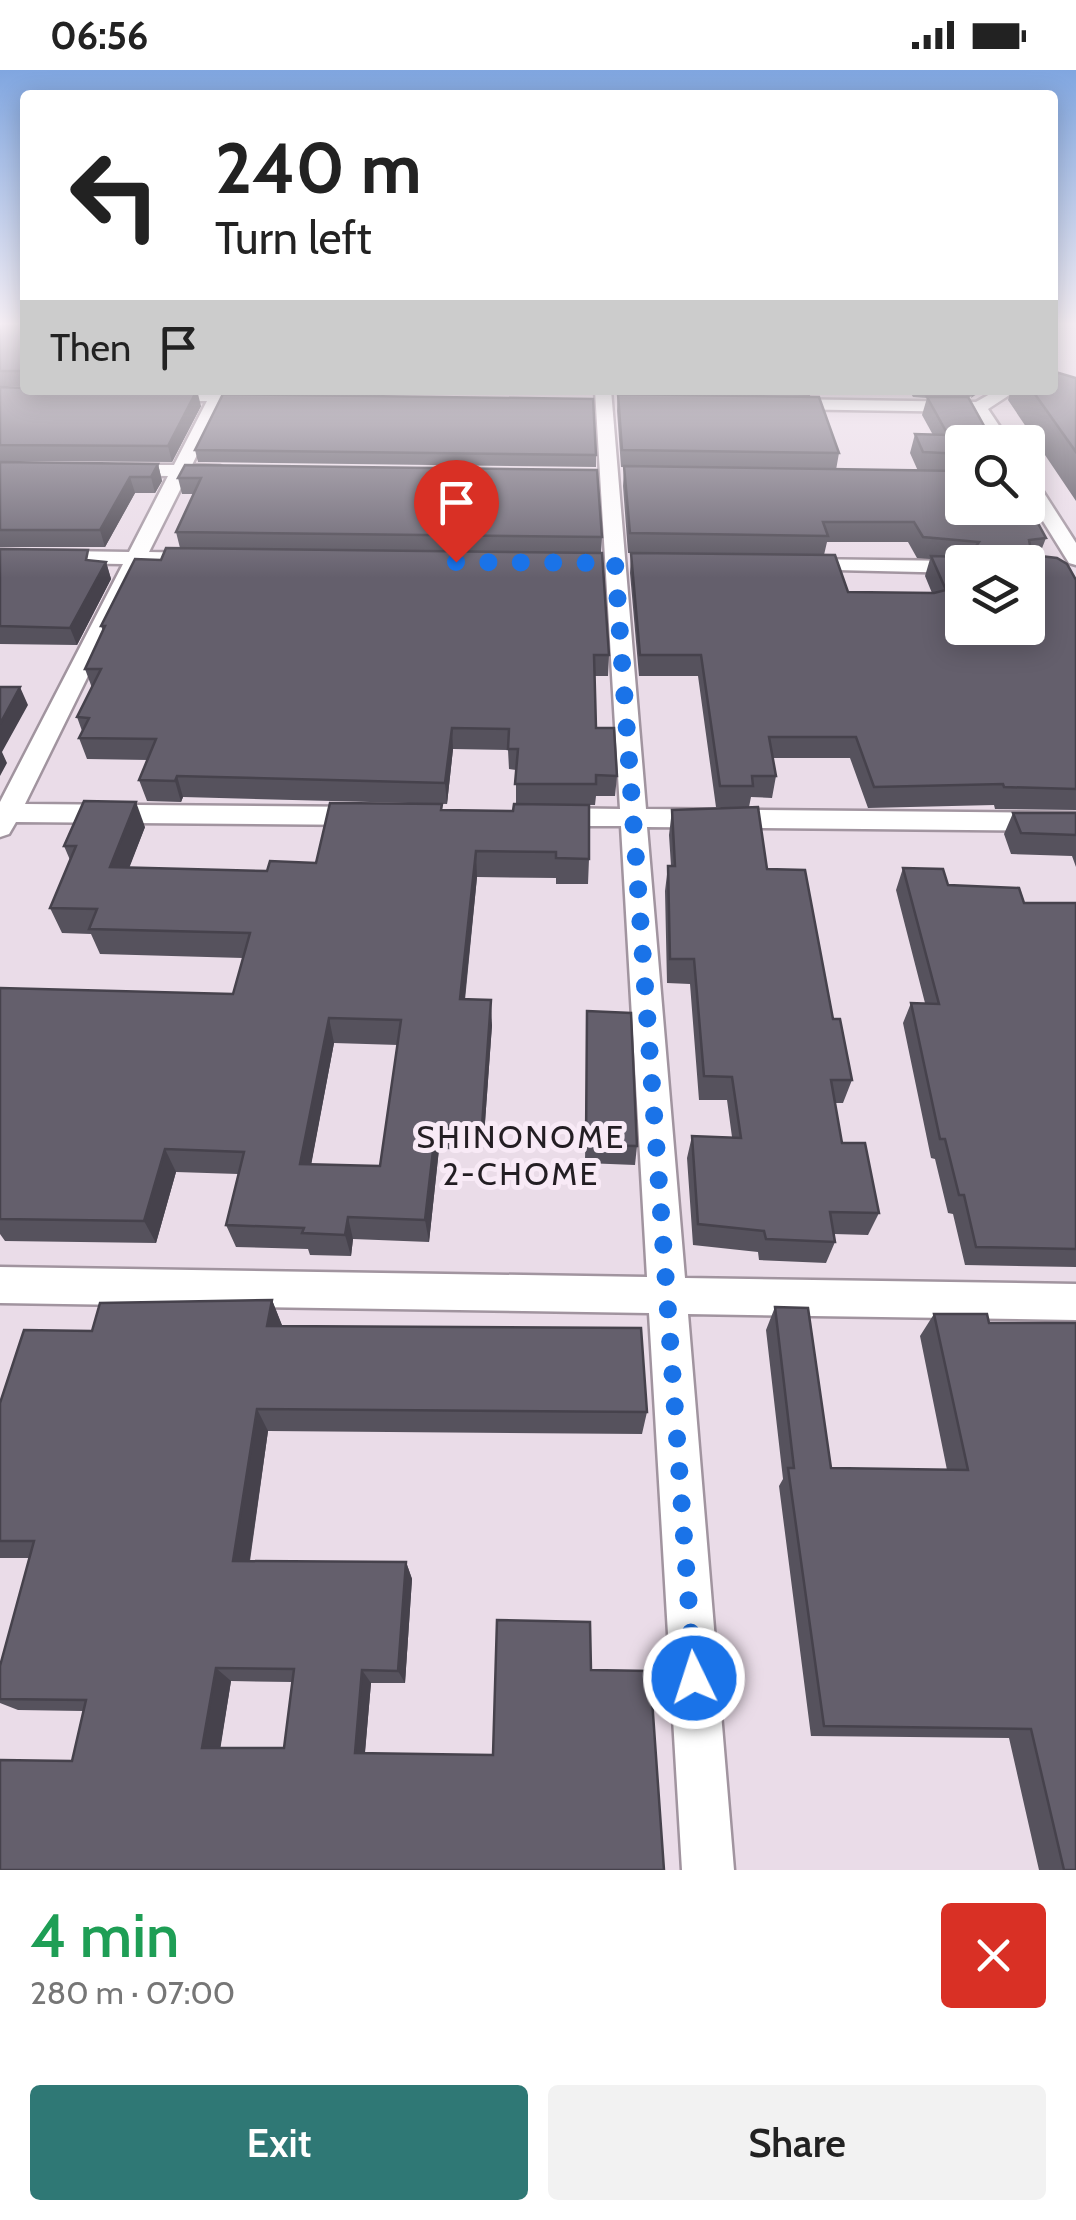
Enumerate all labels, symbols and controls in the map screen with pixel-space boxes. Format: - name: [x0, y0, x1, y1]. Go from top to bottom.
- text: 06:56: [50, 12, 148, 59]
- text: 240 m: [215, 125, 422, 211]
- icon: left: [50, 130, 180, 260]
- text: Turn left: [215, 211, 372, 265]
- icon: arrive: [151, 320, 206, 375]
- text: Then: [50, 324, 131, 371]
- map controls: [945, 425, 1045, 645]
- button: search: [945, 425, 1045, 525]
- pin: [414, 460, 499, 563]
- icon: arrive: [429, 475, 484, 530]
- button: layers: [945, 545, 1045, 645]
- district label: SHINONOME 2-CHOME: [416, 1117, 626, 1193]
- position arrow: [642, 1626, 746, 1730]
- text: 4 min: [30, 1899, 179, 1972]
- button: close: [941, 1903, 1046, 2008]
- text: 280 m · 07:00: [30, 1973, 235, 2012]
- button: Exit: [30, 2085, 528, 2200]
- button: Share: [548, 2085, 1046, 2200]

